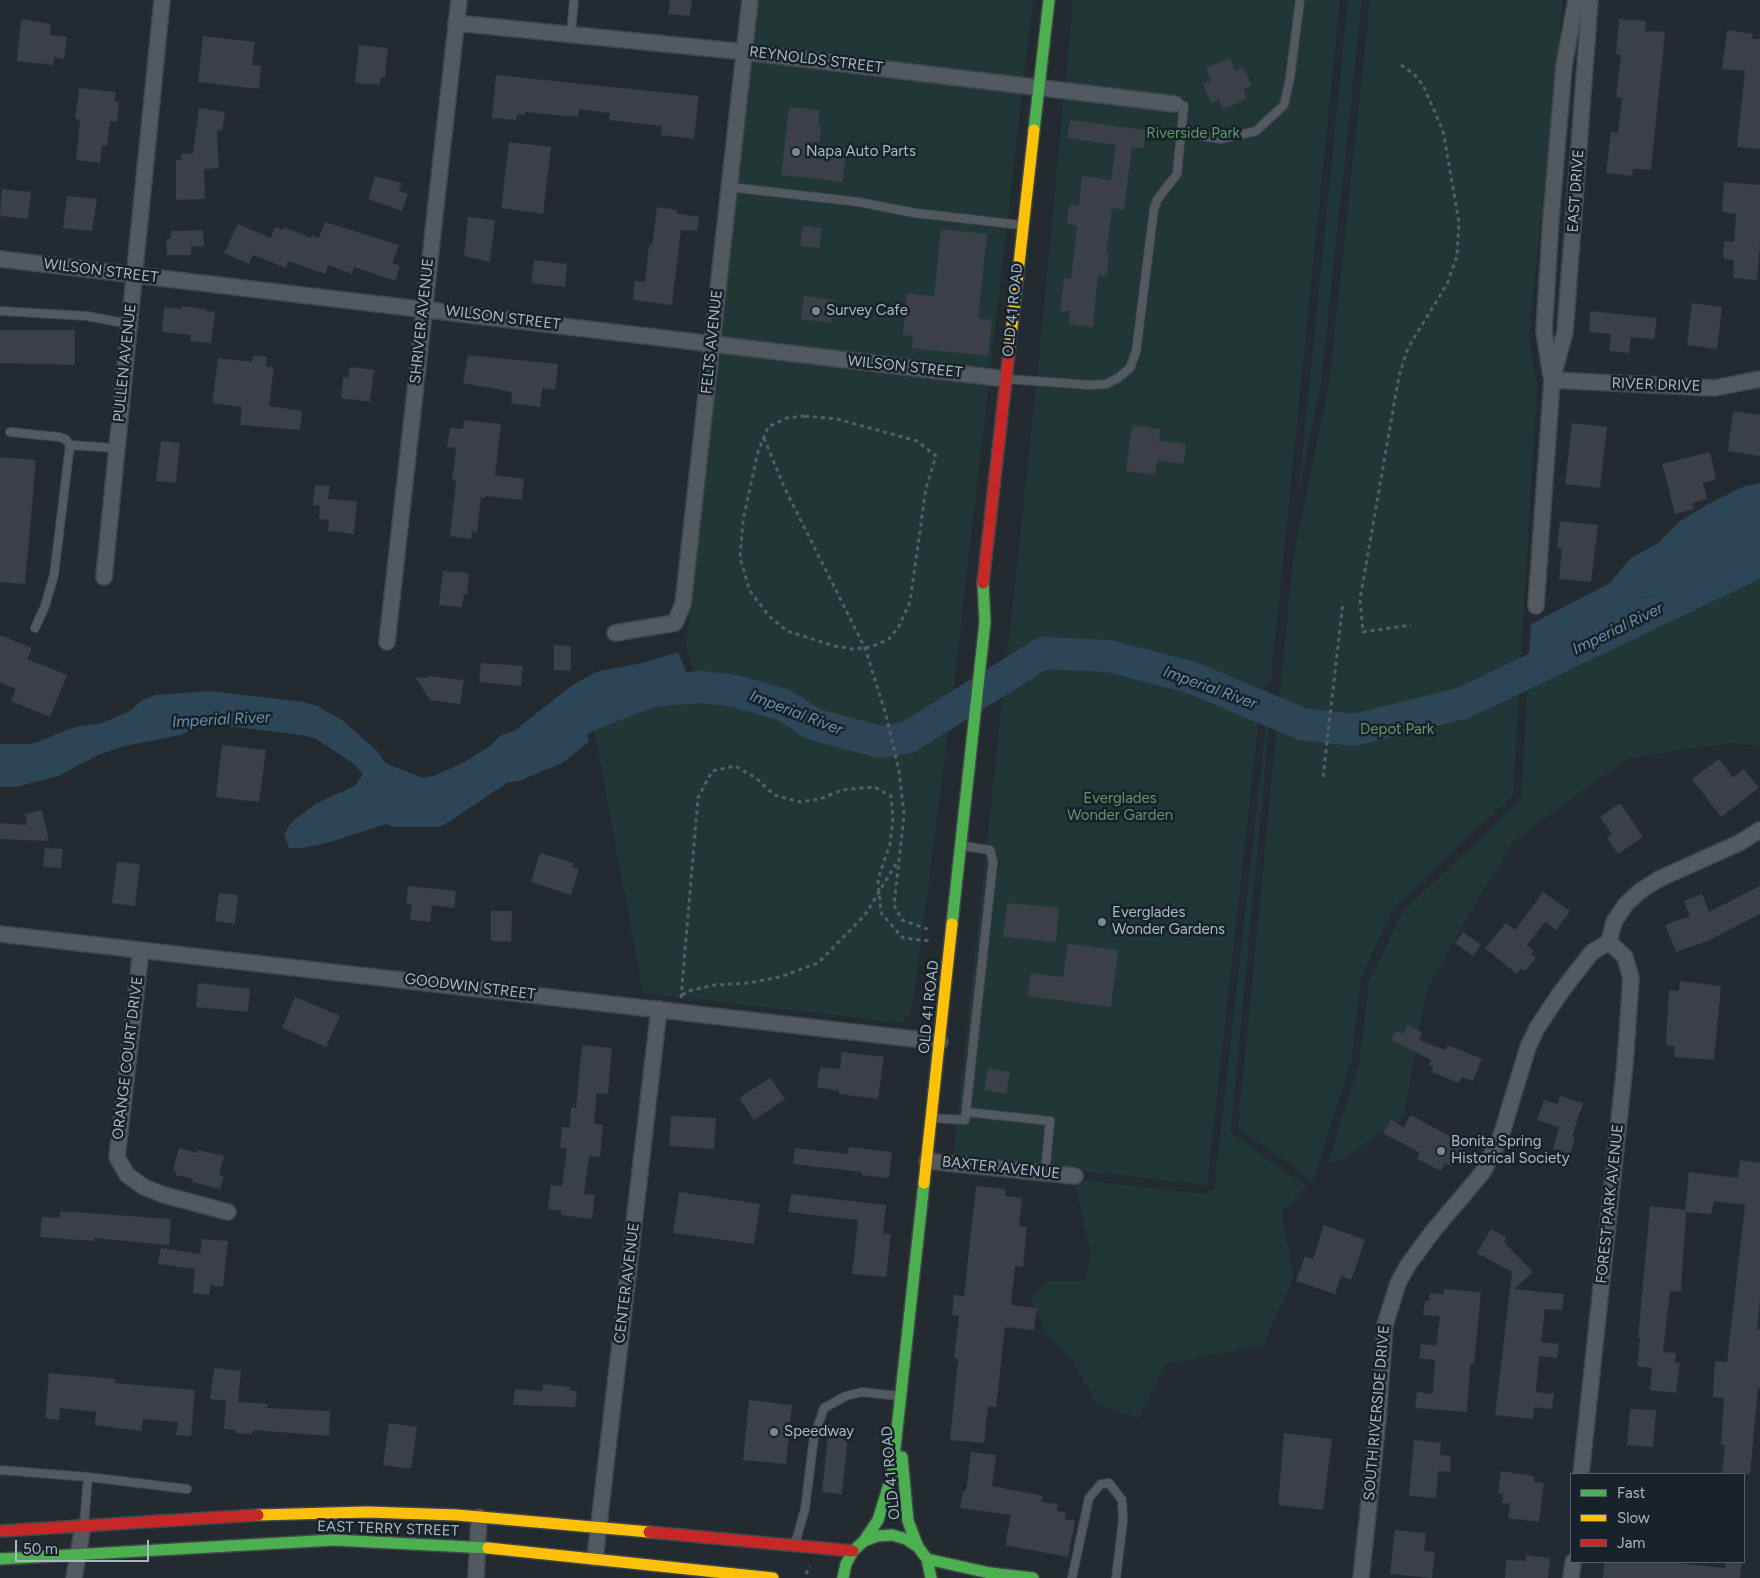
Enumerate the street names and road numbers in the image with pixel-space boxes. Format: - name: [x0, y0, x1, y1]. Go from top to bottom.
- street label: REYNOLDS STREET: [748, 43, 884, 77]
- street label: EAST DRIVE: [1564, 149, 1588, 233]
- street label: WILSON STREET: [43, 255, 159, 287]
- street label: SHRIVER AVENUE: [406, 257, 438, 385]
- street label: OLD 41 ROAD: [999, 262, 1027, 358]
- street label: FELTS AVENUE: [698, 289, 726, 395]
- street label: WILSON STREET: [445, 302, 561, 334]
- street label: PULLEN AVENUE: [110, 303, 140, 423]
- street label: WILSON STREET: [847, 352, 963, 382]
- street label: RIVER DRIVE: [1611, 374, 1701, 396]
- street label: OLD 41 ROAD: [915, 959, 943, 1055]
- street label: GOODWIN STREET: [404, 970, 536, 1004]
- street label: ORANGE COURT DRIVE: [109, 975, 147, 1141]
- street label: FOREST PARK AVENUE: [1593, 1123, 1627, 1285]
- street label: BAXTER AVENUE: [941, 1153, 1061, 1183]
- street label: CENTER AVENUE: [611, 1222, 643, 1344]
- street label: SOUTH RIVERSIDE DRIVE: [1360, 1325, 1394, 1501]
- street label: OLD 41 ROAD: [878, 1425, 904, 1521]
- street label: EAST TERRY STREET: [317, 1518, 459, 1540]

